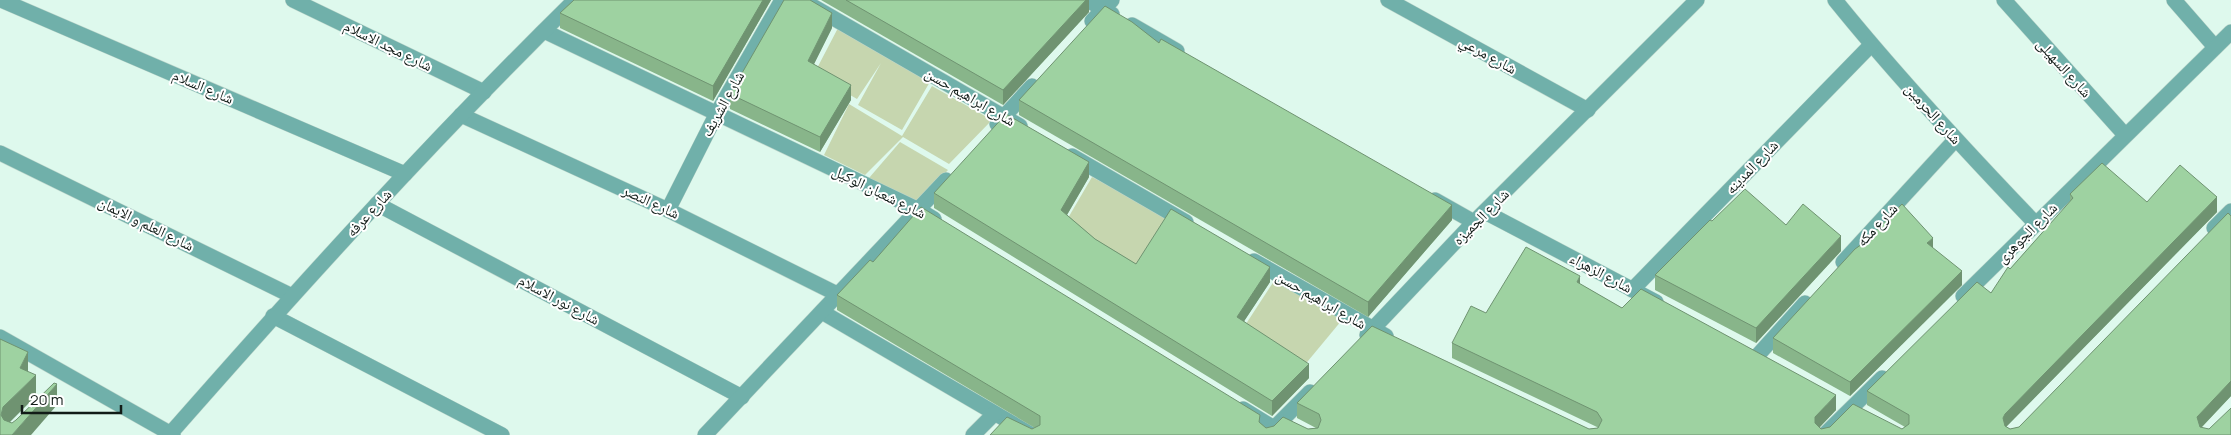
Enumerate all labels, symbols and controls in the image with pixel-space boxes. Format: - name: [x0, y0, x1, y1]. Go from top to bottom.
- street label: شارع مجد الاسلام: [340, 15, 436, 76]
- street label: شارع مرعي: [1455, 30, 1521, 80]
- street label: شارع السهيلى: [2032, 33, 2097, 102]
- street label: شارع ابراهيم حسن: [921, 62, 1019, 131]
- street label: شارع السلام: [169, 64, 237, 109]
- street label: شارع الشريف: [696, 67, 749, 140]
- street label: شارع الحرمين: [1900, 79, 1966, 149]
- street label: شارع المدينه: [1721, 135, 1783, 198]
- street label: شارع شعبان الوكيل: [829, 160, 930, 223]
- street label: شارع النصر: [619, 179, 683, 224]
- street label: شارع عرفه: [341, 184, 396, 241]
- street label: شارع الجميزه: [1448, 184, 1514, 250]
- street label: شارع العلم و الايمان: [95, 191, 198, 256]
- street label: شارع الجوهرى: [1992, 197, 2062, 268]
- street label: شارع مكه: [1851, 198, 1902, 251]
- street label: شارع الزهراء: [1566, 247, 1636, 298]
- street label: شارع ابراهيم حسن: [1272, 265, 1370, 334]
- street label: شارع نور الاسلام: [515, 269, 604, 330]
- scale bar: [22, 382, 121, 414]
- text: 20 m: [30, 389, 63, 410]

